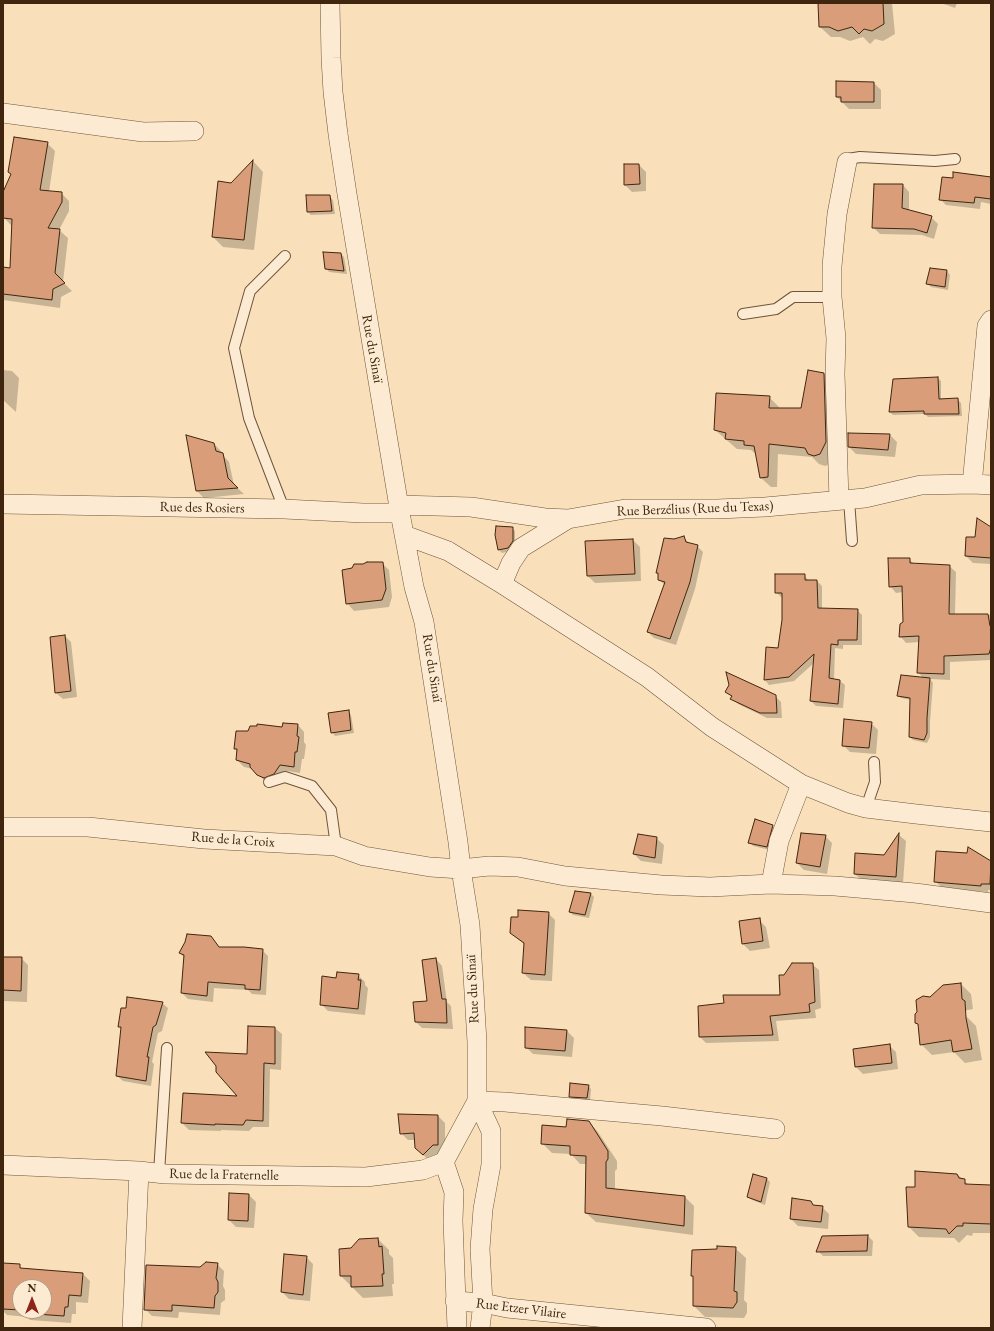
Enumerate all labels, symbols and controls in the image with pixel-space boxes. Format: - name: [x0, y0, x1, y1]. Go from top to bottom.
- street label: Rue du Sinaï: [358, 313, 386, 385]
- street label: Rue Berzélius (Rue du Texas): [616, 498, 774, 520]
- street label: Rue des Rosiers: [159, 499, 245, 517]
- street label: Rue du Sinaï: [418, 632, 446, 704]
- street label: Rue de la Croix: [191, 829, 275, 851]
- street label: Rue du Sinaï: [463, 954, 483, 1024]
- street label: Rue de la Fraternelle: [169, 1166, 279, 1184]
- north arrow: [12, 1279, 52, 1319]
- text: N: [28, 1281, 36, 1295]
- street label: Rue Etzer Vilaire: [475, 1295, 567, 1323]

